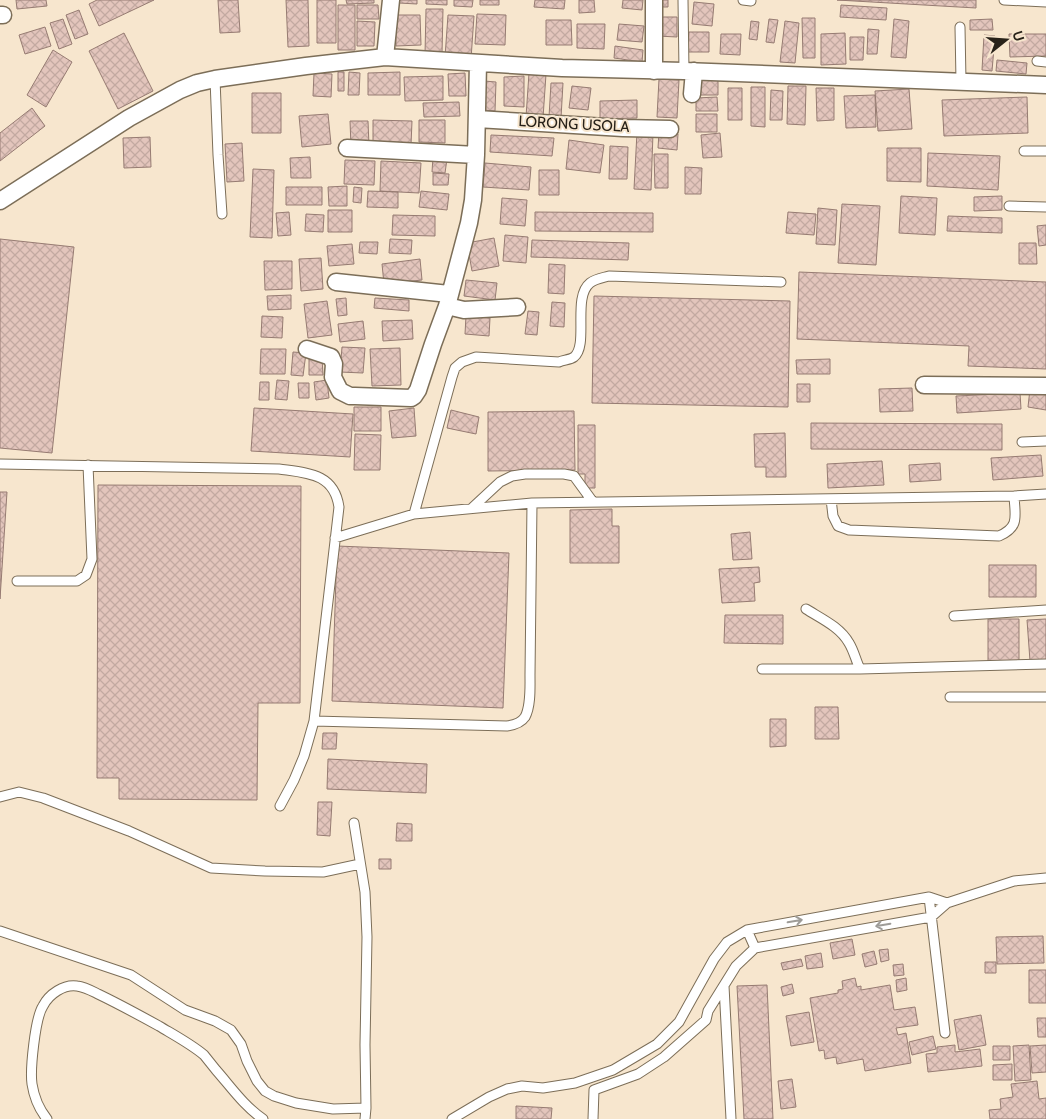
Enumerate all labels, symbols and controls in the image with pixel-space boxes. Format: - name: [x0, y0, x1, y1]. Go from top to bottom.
- north arrow: [981, 15, 1031, 65]
- text: U: [1008, 29, 1029, 44]
- street label: LORONG USOLA: [518, 112, 631, 136]
- one-way arrow: [786, 916, 802, 926]
- one-way arrow: [875, 921, 891, 931]

